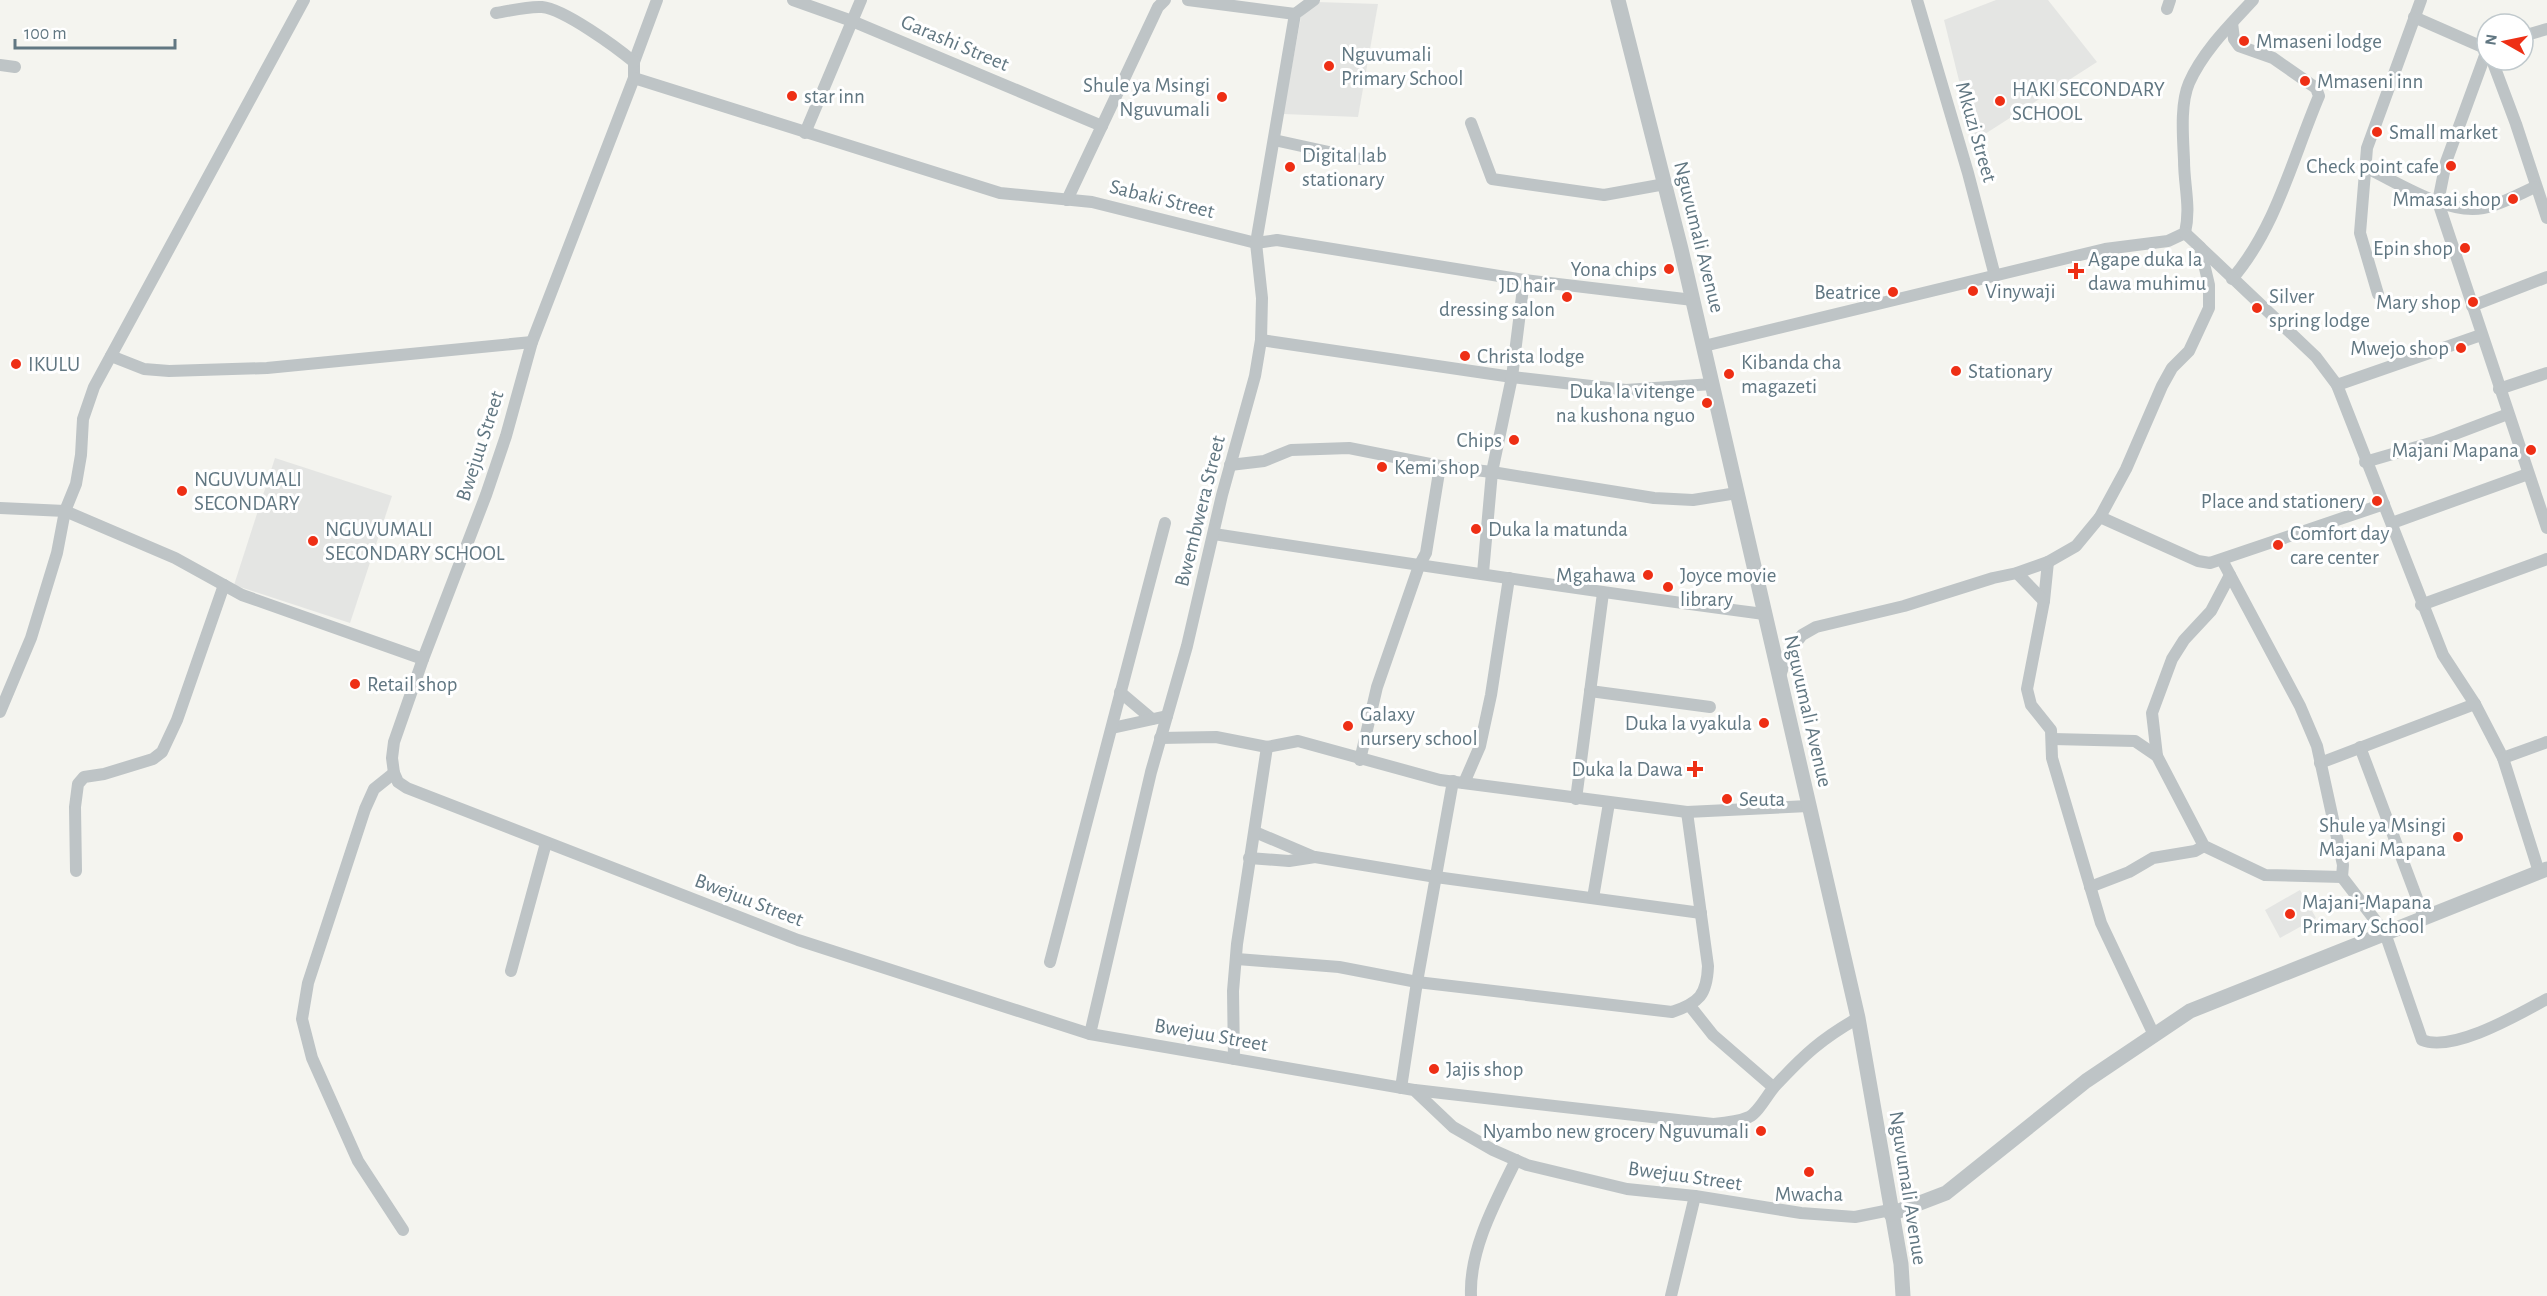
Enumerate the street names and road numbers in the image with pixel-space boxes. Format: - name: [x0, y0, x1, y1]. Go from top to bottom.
- street label: Garashi Street: [898, 11, 1012, 75]
- street label: Mkuzi Street: [1952, 79, 2000, 185]
- street label: Nguvumali Avenue: [1670, 159, 1728, 315]
- street label: Sabaki Street: [1107, 176, 1217, 222]
- street label: Bwejuu Street: [452, 388, 508, 504]
- street label: Bwembwera Street: [1171, 433, 1229, 589]
- street label: Nguvumali Avenue: [1780, 633, 1836, 789]
- street label: Bwejuu Street: [692, 870, 807, 930]
- street label: Bwejuu Street: [1153, 1015, 1270, 1055]
- street label: Nguvumali Avenue: [1885, 1110, 1931, 1266]
- street label: Bwejuu Street: [1627, 1158, 1744, 1194]

